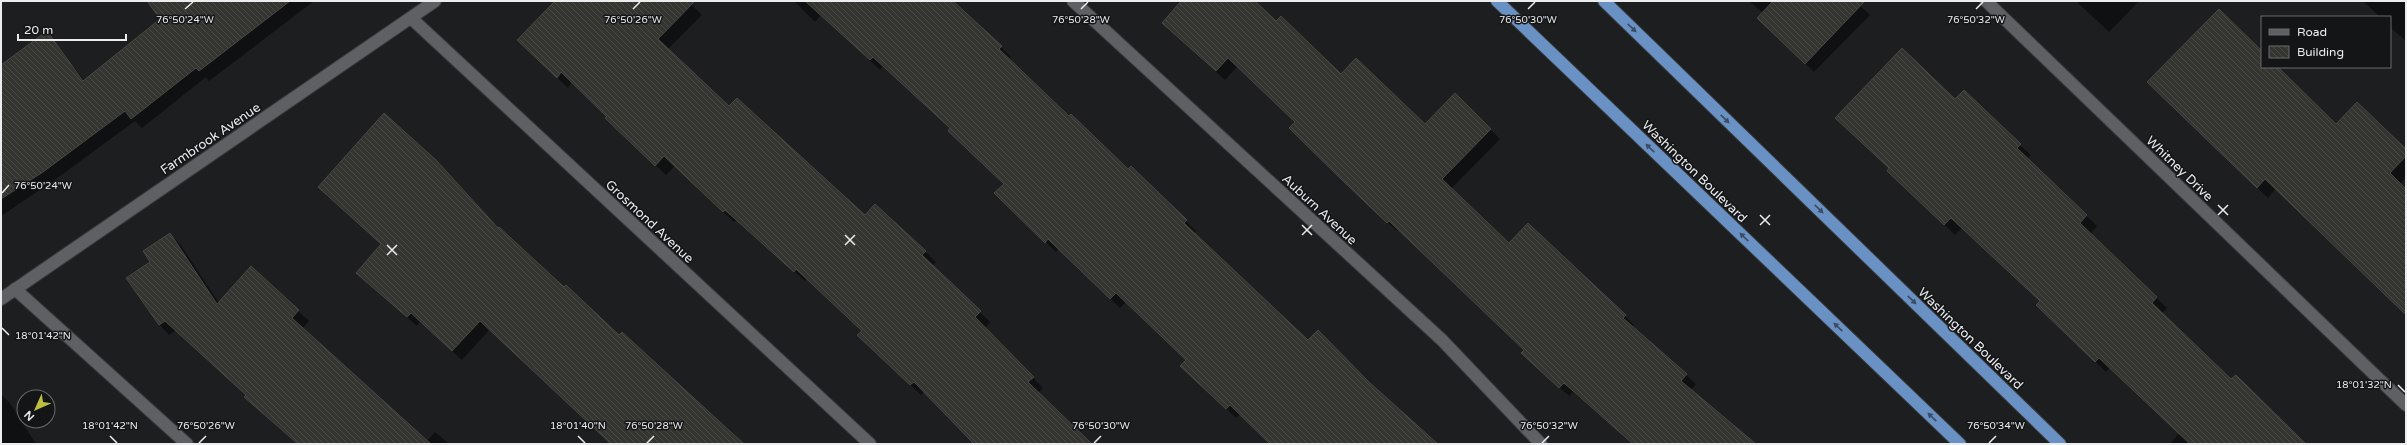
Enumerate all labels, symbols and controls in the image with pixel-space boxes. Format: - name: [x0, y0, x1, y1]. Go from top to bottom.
- text: 76°50'24"W: [156, 14, 214, 26]
- text: 76°50'26"W: [604, 14, 662, 26]
- text: 76°50'28"W: [1052, 14, 1110, 26]
- text: 76°50'30"W: [1499, 14, 1557, 26]
- text: 76°50'32"W: [1947, 14, 2005, 26]
- scale bar: [18, 16, 126, 42]
- legend: [2261, 16, 2391, 68]
- text: 20 m: [24, 23, 53, 37]
- one-way arrow: [1627, 23, 1637, 33]
- text: Road: [2297, 25, 2327, 39]
- text: Building: [2297, 45, 2344, 59]
- street label: Farmbrook Avenue: [158, 100, 264, 178]
- one-way arrow: [1720, 114, 1730, 124]
- street label: Washington Boulevard: [1638, 117, 1750, 226]
- street label: Whitney Drive: [2143, 133, 2216, 205]
- one-way arrow: [1645, 143, 1655, 152]
- street label: Auburn Avenue: [1279, 171, 1360, 248]
- street label: Grosmond Avenue: [602, 177, 697, 267]
- text: 76°50'24"W: [14, 180, 72, 192]
- one-way arrow: [1814, 204, 1824, 214]
- one-way arrow: [1739, 233, 1749, 242]
- street label: Washington Boulevard: [1914, 284, 2026, 393]
- one-way arrow: [1907, 295, 1917, 305]
- one-way arrow: [1833, 322, 1843, 332]
- text: 18°01'42"N: [15, 330, 71, 342]
- text: 18°01'32"N: [2336, 379, 2392, 391]
- north arrow: [16, 389, 56, 429]
- text: N: [22, 408, 37, 423]
- one-way arrow: [1927, 412, 1937, 422]
- text: 18°01'42"N: [82, 420, 138, 432]
- text: 76°50'26"W: [177, 420, 235, 432]
- text: 18°01'40"N: [550, 420, 606, 432]
- text: 76°50'28"W: [625, 420, 683, 432]
- text: 76°50'30"W: [1072, 420, 1130, 432]
- text: 76°50'32"W: [1520, 420, 1578, 432]
- text: 76°50'34"W: [1967, 420, 2025, 432]

